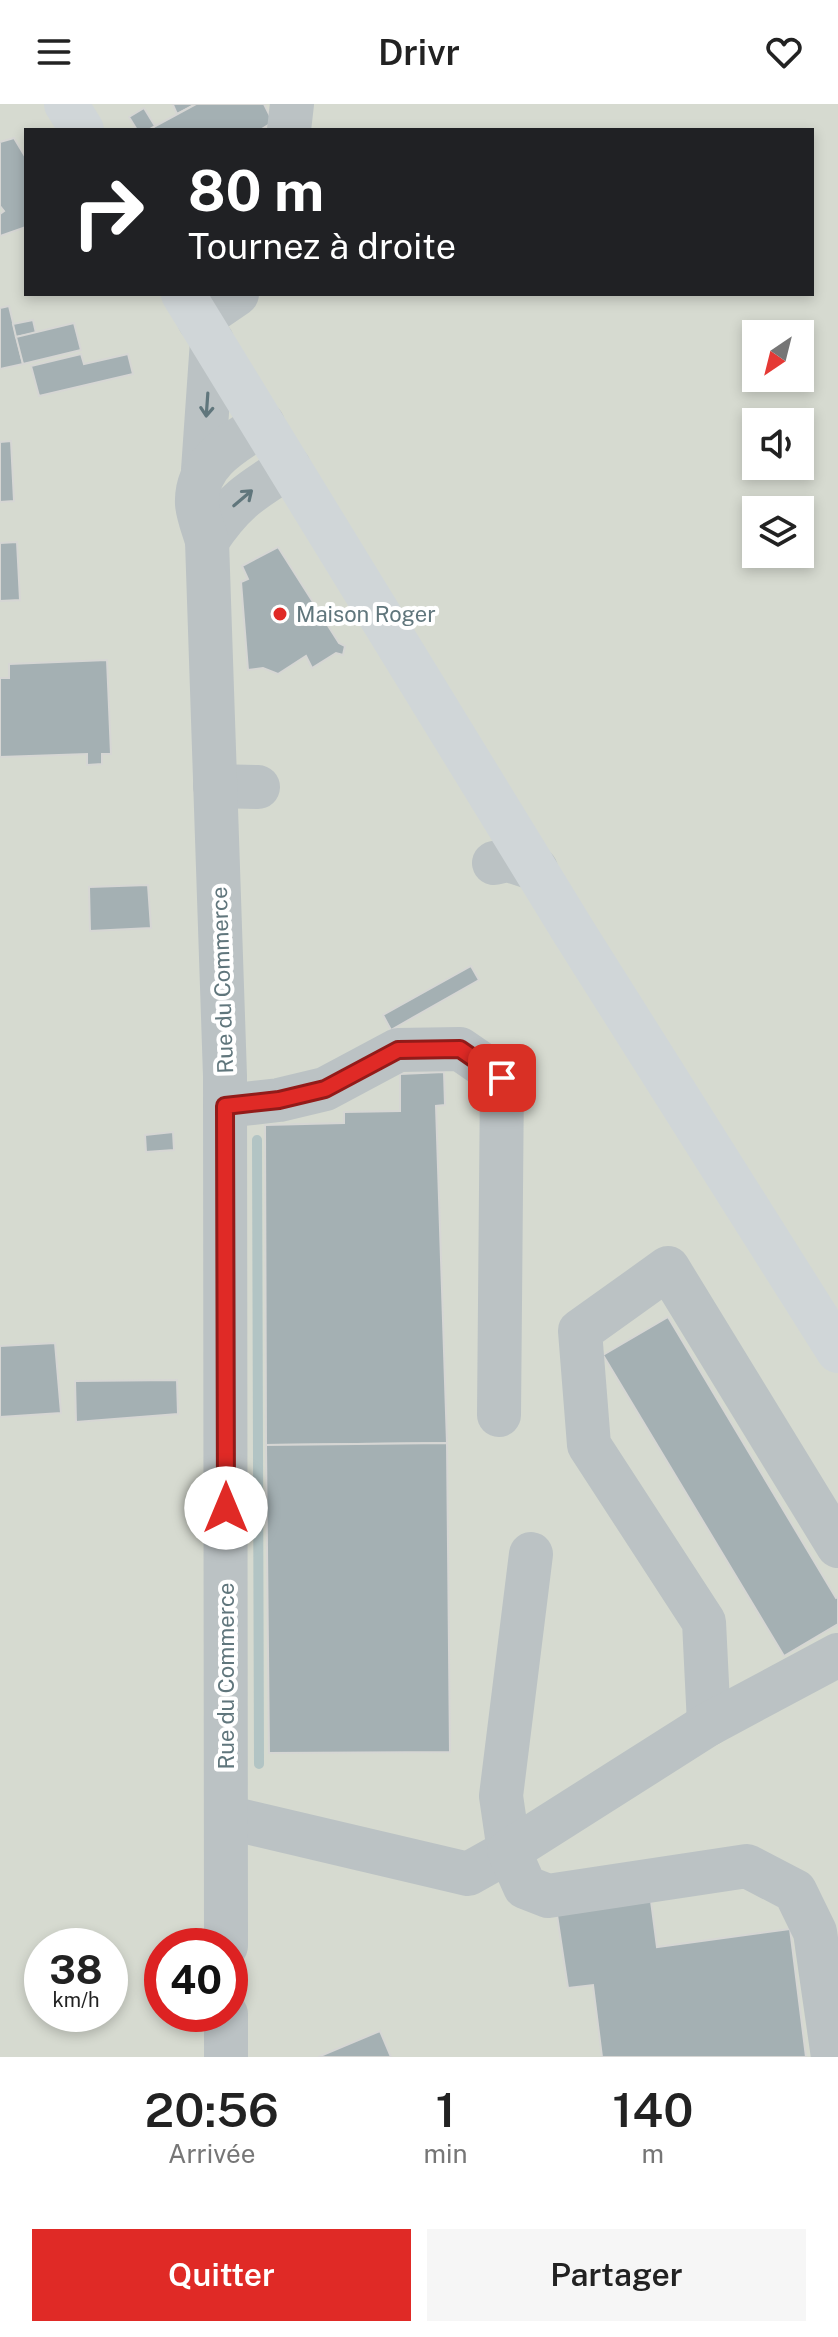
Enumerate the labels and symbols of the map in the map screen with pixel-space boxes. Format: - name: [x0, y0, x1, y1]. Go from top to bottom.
- north arrow: [742, 320, 814, 392]
- one-way arrow: [199, 391, 214, 418]
- one-way arrow: [232, 489, 252, 507]
- place label: Maison Roger: [296, 601, 436, 627]
- marker: Maison Roger: [271, 605, 289, 623]
- street label: Rue du Commerce: [206, 886, 238, 1074]
- pin: [468, 1044, 536, 1112]
- position arrow: [184, 1466, 268, 1550]
- street label: Rue du Commerce: [213, 1583, 239, 1769]
- speed limit sign: 40: [144, 1928, 248, 2032]

